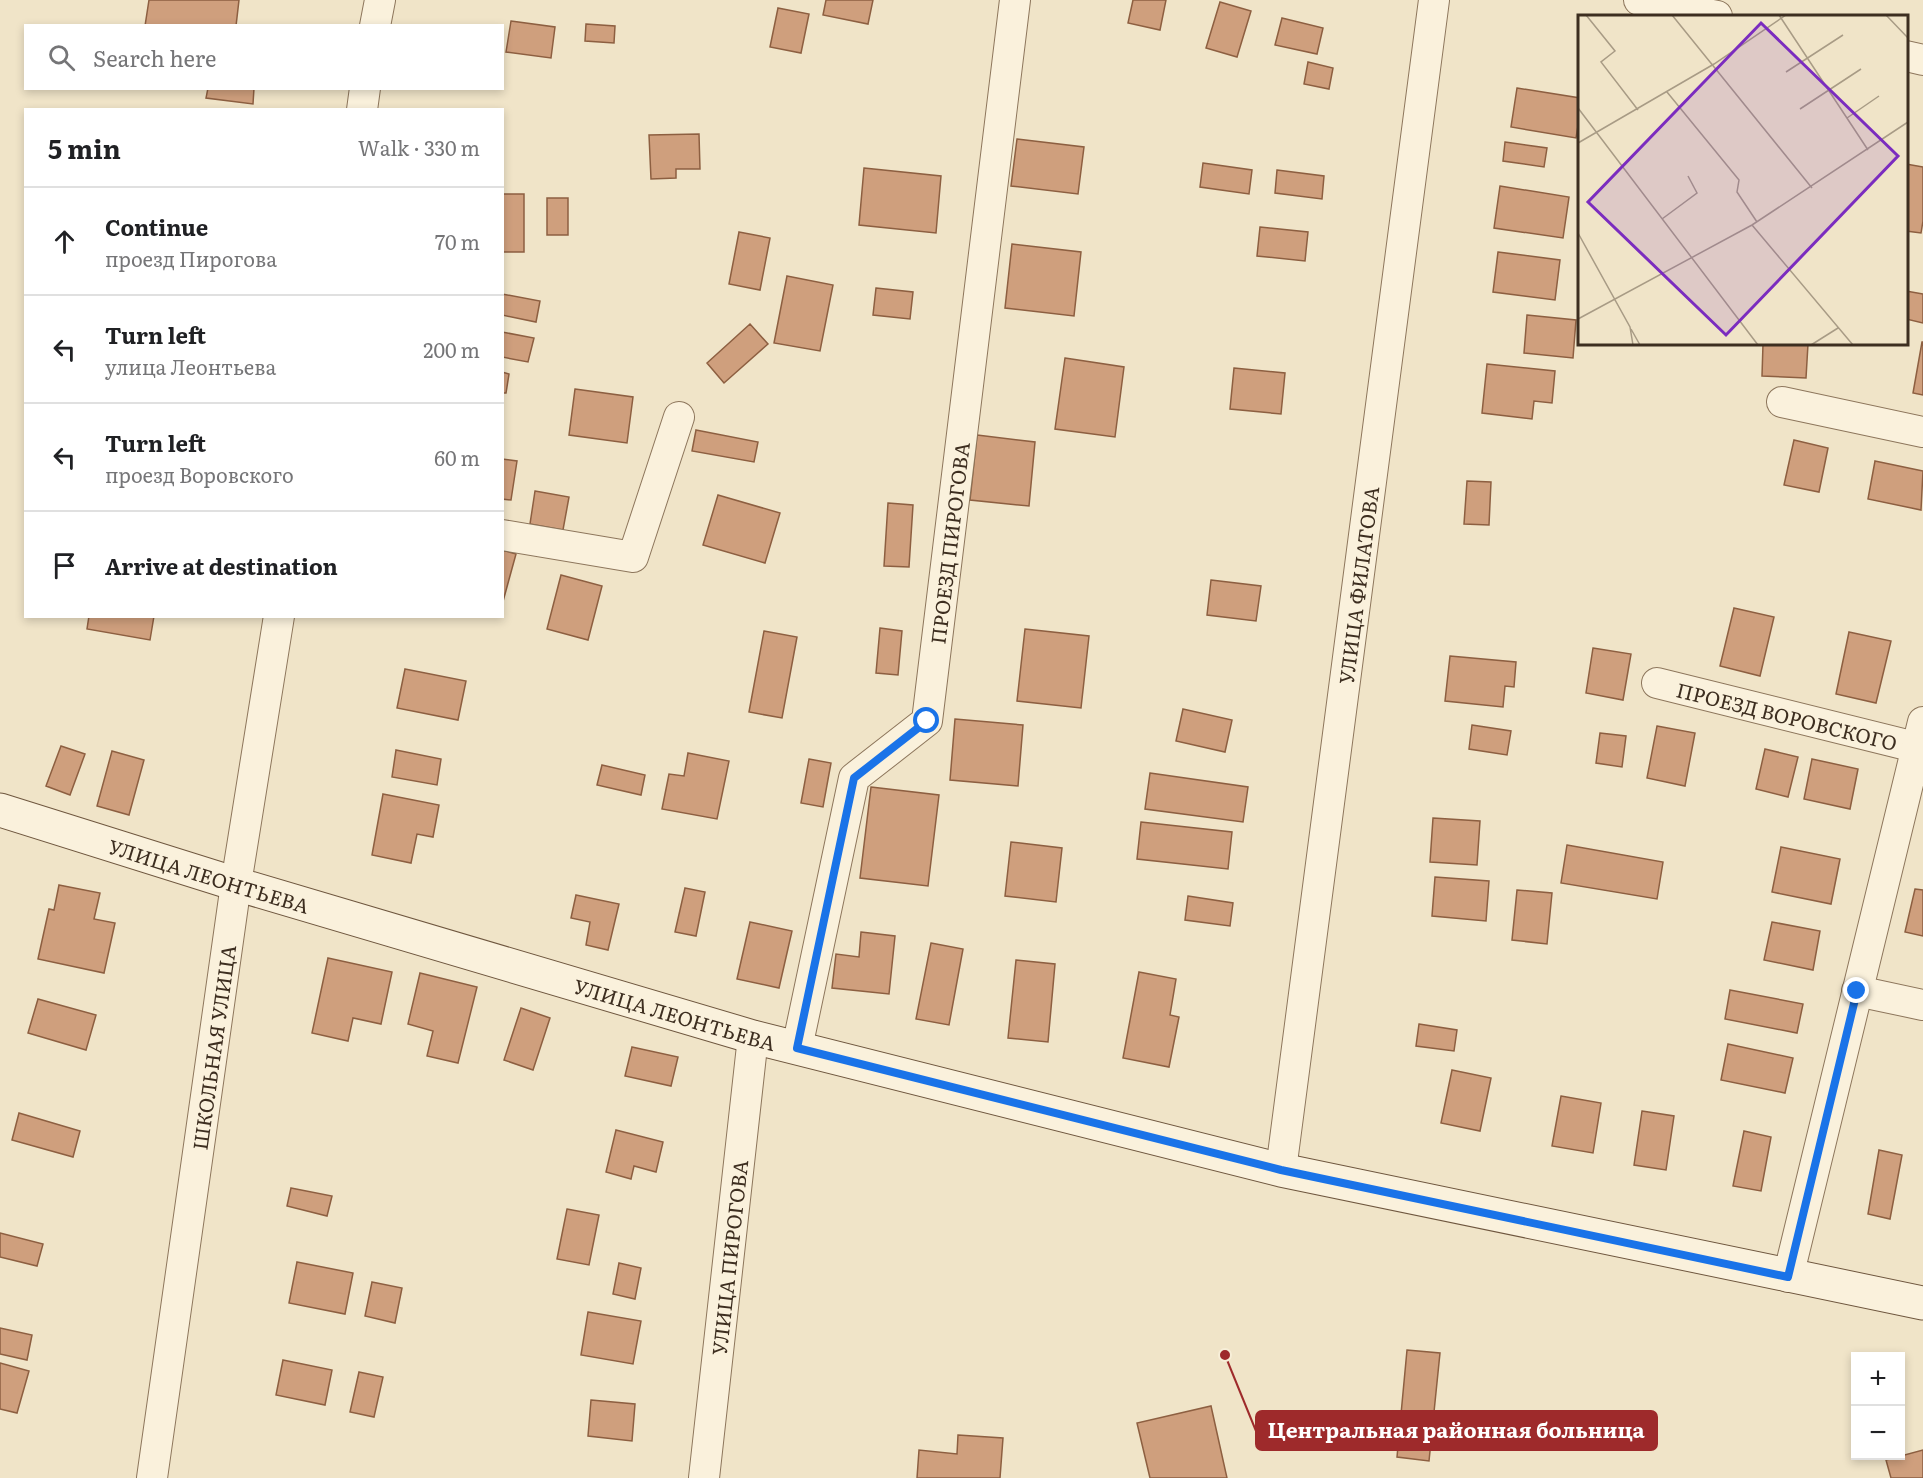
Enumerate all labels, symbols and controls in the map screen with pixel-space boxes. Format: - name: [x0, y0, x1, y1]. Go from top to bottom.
- inset map: [1578, 15, 1908, 345]
- search box: [24, 24, 504, 90]
- icon: search: [45, 41, 78, 74]
- text: Search here: [93, 41, 216, 74]
- text: 5 min: [48, 128, 121, 167]
- text: Walk · 330 m: [358, 132, 480, 162]
- text: Continue: [105, 210, 208, 243]
- icon: ahead: [48, 225, 81, 258]
- text: 70 m: [435, 226, 480, 256]
- text: проезд Пирогова: [105, 243, 277, 273]
- text: Turn left: [105, 318, 206, 351]
- icon: left: [48, 333, 81, 366]
- text: 200 m: [423, 334, 480, 364]
- text: улица Леонтьева: [105, 351, 276, 381]
- text: Turn left: [105, 426, 206, 459]
- street label: ПРОЕЗД ПИРОГОВА: [922, 440, 976, 646]
- icon: left: [48, 441, 81, 474]
- text: 60 m: [434, 442, 480, 472]
- text: проезд Воровского: [105, 459, 294, 489]
- street label: УЛИЦА ФИЛАТОВА: [1330, 484, 1385, 686]
- icon: arrive: [48, 549, 81, 582]
- text: Arrive at destination: [105, 549, 338, 582]
- street label: ПРОЕЗД ВОРОВСКОГО: [1674, 673, 1901, 757]
- route start: [913, 707, 939, 733]
- street label: УЛИЦА ЛЕОНТЬЕВА: [105, 830, 313, 920]
- street label: ШКОЛЬНАЯ УЛИЦА: [184, 943, 242, 1152]
- street label: УЛИЦА ЛЕОНТЬЕВА: [571, 970, 779, 1057]
- route end: [1843, 977, 1869, 1003]
- street label: УЛИЦА ПИРОГОВА: [703, 1158, 754, 1357]
- map controls: [1851, 1352, 1905, 1460]
- button: +: [1851, 1352, 1905, 1406]
- button: −: [1851, 1406, 1905, 1460]
- callout: Центральная районная больница: [1256, 1411, 1657, 1450]
- text: Центральная районная больница: [1267, 1413, 1645, 1444]

